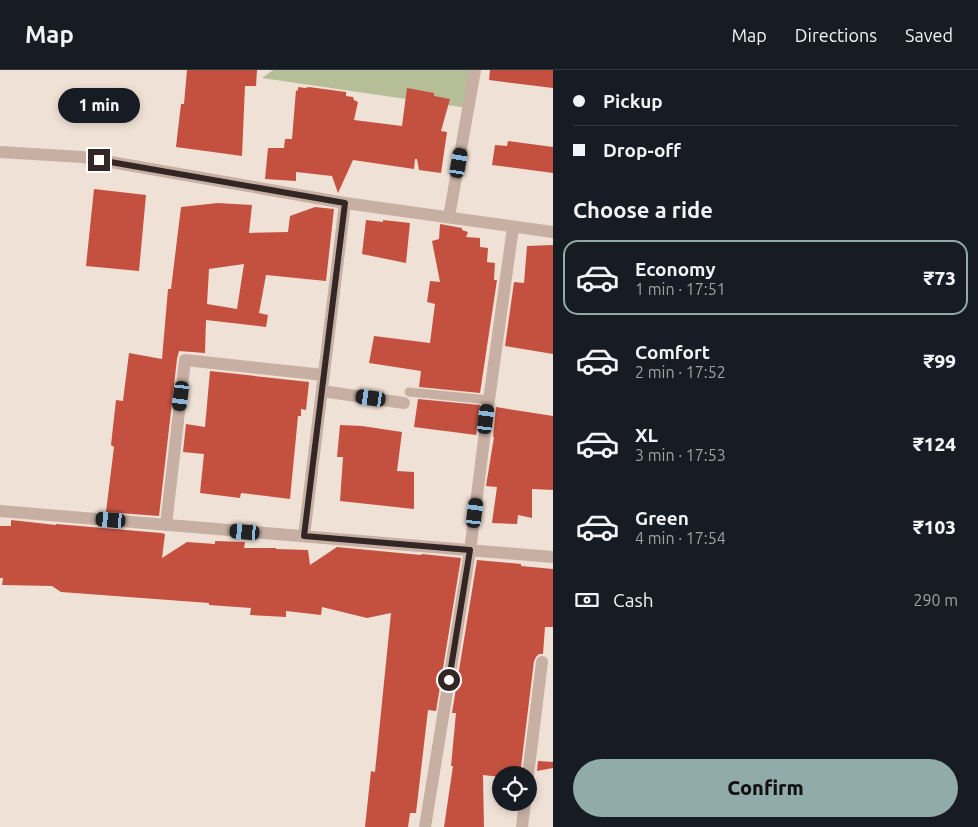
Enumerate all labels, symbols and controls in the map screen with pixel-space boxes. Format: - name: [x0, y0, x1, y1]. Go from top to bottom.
- text: Map: [25, 21, 74, 48]
- text: Map: [731, 25, 767, 45]
- text: Directions: [795, 25, 877, 45]
- text: Saved: [905, 25, 953, 45]
- callout: 1 min: [58, 88, 140, 122]
- text: Pickup: [603, 90, 663, 112]
- text: 1 min: [79, 96, 119, 114]
- text: Drop-off: [603, 139, 681, 161]
- car: [449, 147, 468, 179]
- route end: [88, 149, 110, 171]
- text: Choose a ride: [573, 197, 713, 222]
- icon: car: [575, 255, 620, 300]
- text: Economy: [635, 258, 716, 280]
- text: ₹73: [924, 267, 956, 289]
- text: 1 min · 17:51: [635, 280, 726, 298]
- icon: car: [575, 338, 620, 383]
- text: Comfort: [635, 341, 710, 363]
- text: ₹99: [924, 350, 956, 372]
- text: 2 min · 17:52: [635, 363, 726, 381]
- car: [171, 380, 190, 412]
- car: [355, 388, 386, 408]
- car: [476, 403, 495, 435]
- icon: car: [575, 421, 620, 466]
- text: XL: [635, 424, 658, 446]
- text: ₹124: [913, 433, 956, 455]
- text: 3 min · 17:53: [635, 446, 726, 464]
- car: [465, 497, 484, 529]
- icon: car: [575, 504, 620, 549]
- text: Green: [635, 507, 689, 529]
- car: [95, 511, 126, 529]
- text: ₹103: [913, 516, 956, 538]
- car: [229, 523, 260, 541]
- text: 4 min · 17:54: [635, 529, 726, 547]
- icon: cash: [573, 586, 601, 614]
- text: Cash: [613, 589, 654, 611]
- text: 290 m: [913, 591, 958, 609]
- route start: [438, 669, 460, 691]
- button: Confirm: [573, 759, 958, 817]
- map controls: [492, 766, 537, 811]
- button: locate: [492, 766, 537, 811]

